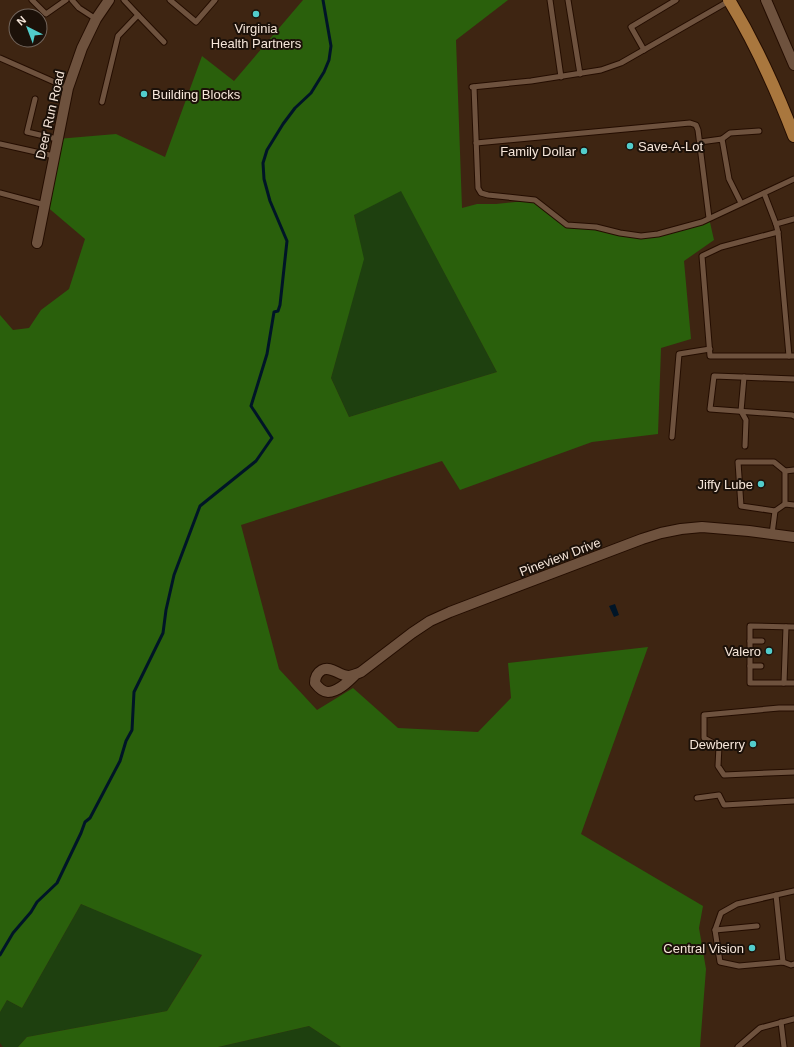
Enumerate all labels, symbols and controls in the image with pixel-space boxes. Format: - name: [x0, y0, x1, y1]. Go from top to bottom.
- north arrow: [8, 8, 48, 48]
- marker: Virginia Health Partners: [251, 9, 261, 19]
- text: N: [14, 13, 28, 28]
- place label: Virginia Health Partners: [211, 21, 302, 51]
- street label: Deer Run Road: [33, 69, 67, 161]
- place label: Building Blocks: [152, 87, 241, 102]
- marker: Building Blocks: [139, 89, 149, 99]
- place label: Save-A-Lot: [638, 139, 703, 154]
- marker: Save-A-Lot: [625, 141, 635, 151]
- place label: Family Dollar: [500, 144, 577, 159]
- marker: Family Dollar: [579, 146, 589, 156]
- place label: Jiffy Lube: [698, 477, 753, 492]
- marker: Jiffy Lube: [756, 479, 766, 489]
- street label: Pineview Drive: [517, 535, 603, 579]
- place label: Valero: [724, 644, 761, 659]
- marker: Valero: [764, 646, 774, 656]
- place label: Dewberry: [689, 737, 745, 752]
- marker: Dewberry: [748, 739, 758, 749]
- place label: Central Vision: [663, 941, 744, 956]
- marker: Central Vision: [747, 943, 757, 953]

